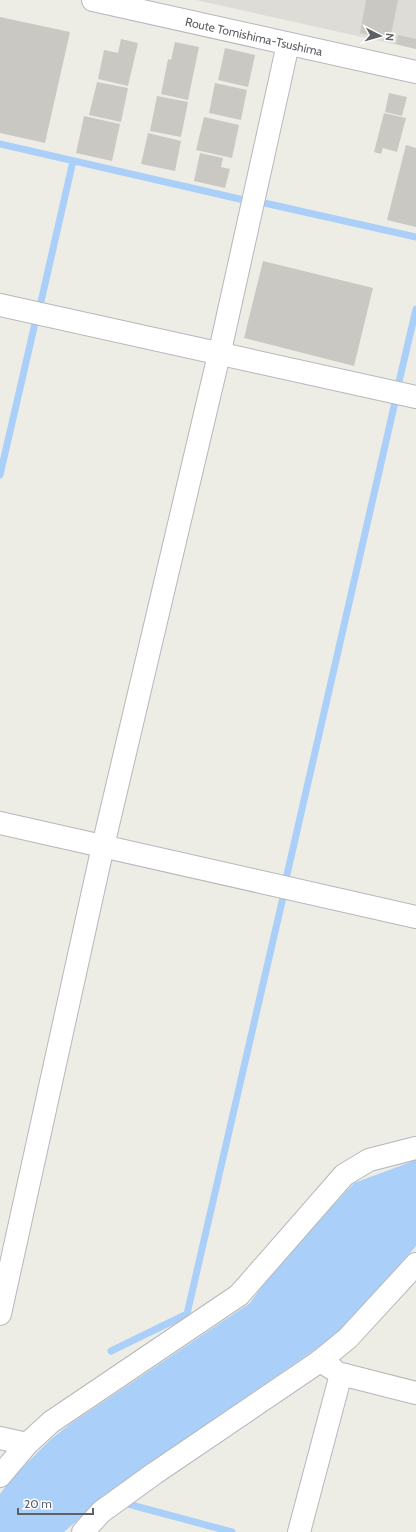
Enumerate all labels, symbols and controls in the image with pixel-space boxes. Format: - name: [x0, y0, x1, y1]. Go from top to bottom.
- street label: Route Tomishima-Tsushima: [184, 13, 324, 59]
- north arrow: [360, 16, 400, 56]
- text: N: [383, 32, 397, 42]
- scale bar: [18, 1490, 93, 1516]
- text: 20 m: [24, 1496, 52, 1511]

